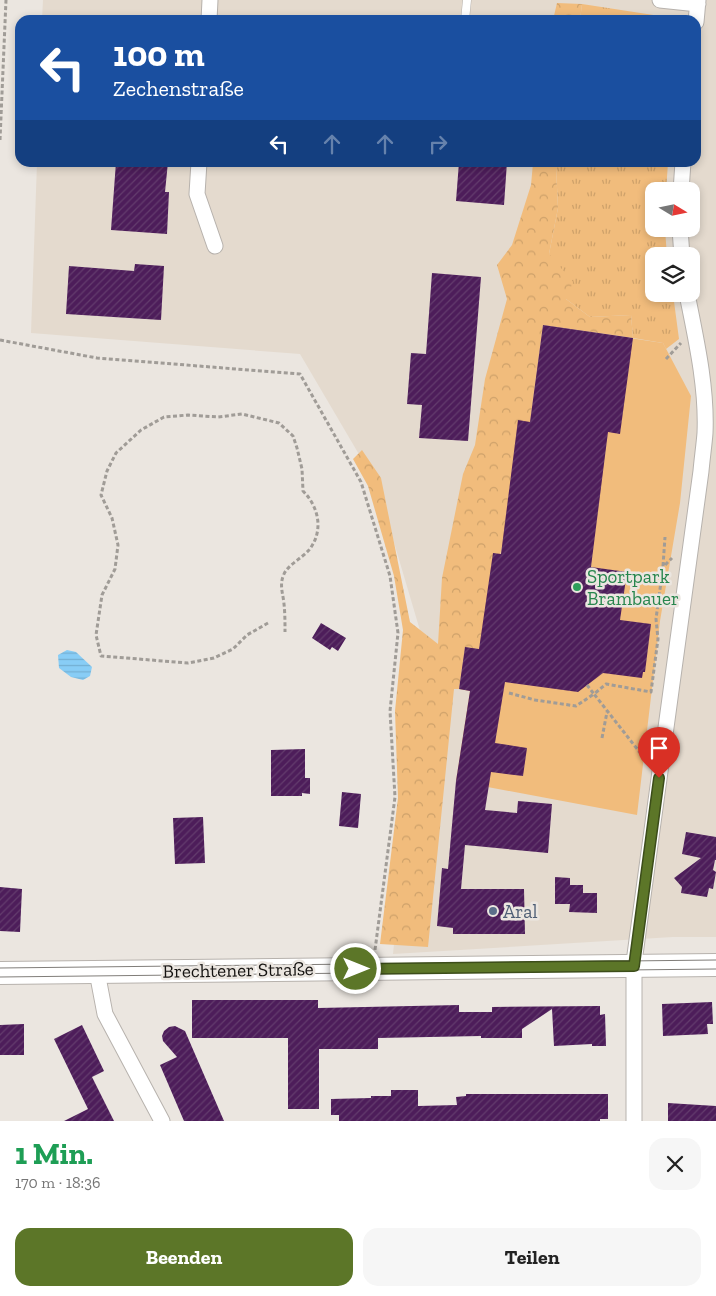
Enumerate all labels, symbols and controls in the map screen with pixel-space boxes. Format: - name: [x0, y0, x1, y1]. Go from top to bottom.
- text: 100 m: [113, 33, 205, 75]
- icon: left: [30, 35, 95, 100]
- text: Zechenstraße: [113, 75, 244, 102]
- icon: left: [265, 130, 293, 158]
- icon: ahead: [318, 130, 346, 158]
- icon: ahead: [371, 130, 399, 158]
- icon: right: [424, 130, 452, 158]
- north arrow: [645, 182, 700, 238]
- map controls: [645, 182, 700, 302]
- button: layers: [645, 247, 700, 302]
- place label: Sportpark Brambauer: [587, 565, 679, 610]
- marker: Sportpark Brambauer: [571, 581, 583, 593]
- pin: [638, 727, 680, 778]
- icon: arrive: [645, 734, 673, 762]
- place label: Aral: [503, 900, 538, 923]
- marker: Aral: [487, 905, 499, 917]
- position arrow: [329, 942, 381, 994]
- street label: Brechtener Straße: [162, 957, 314, 983]
- text: 1 Min.: [15, 1136, 93, 1172]
- button: close: [649, 1138, 701, 1190]
- text: 170 m · 18:36: [15, 1173, 101, 1192]
- button: Beenden: [15, 1228, 353, 1286]
- button: Teilen: [363, 1228, 701, 1286]

